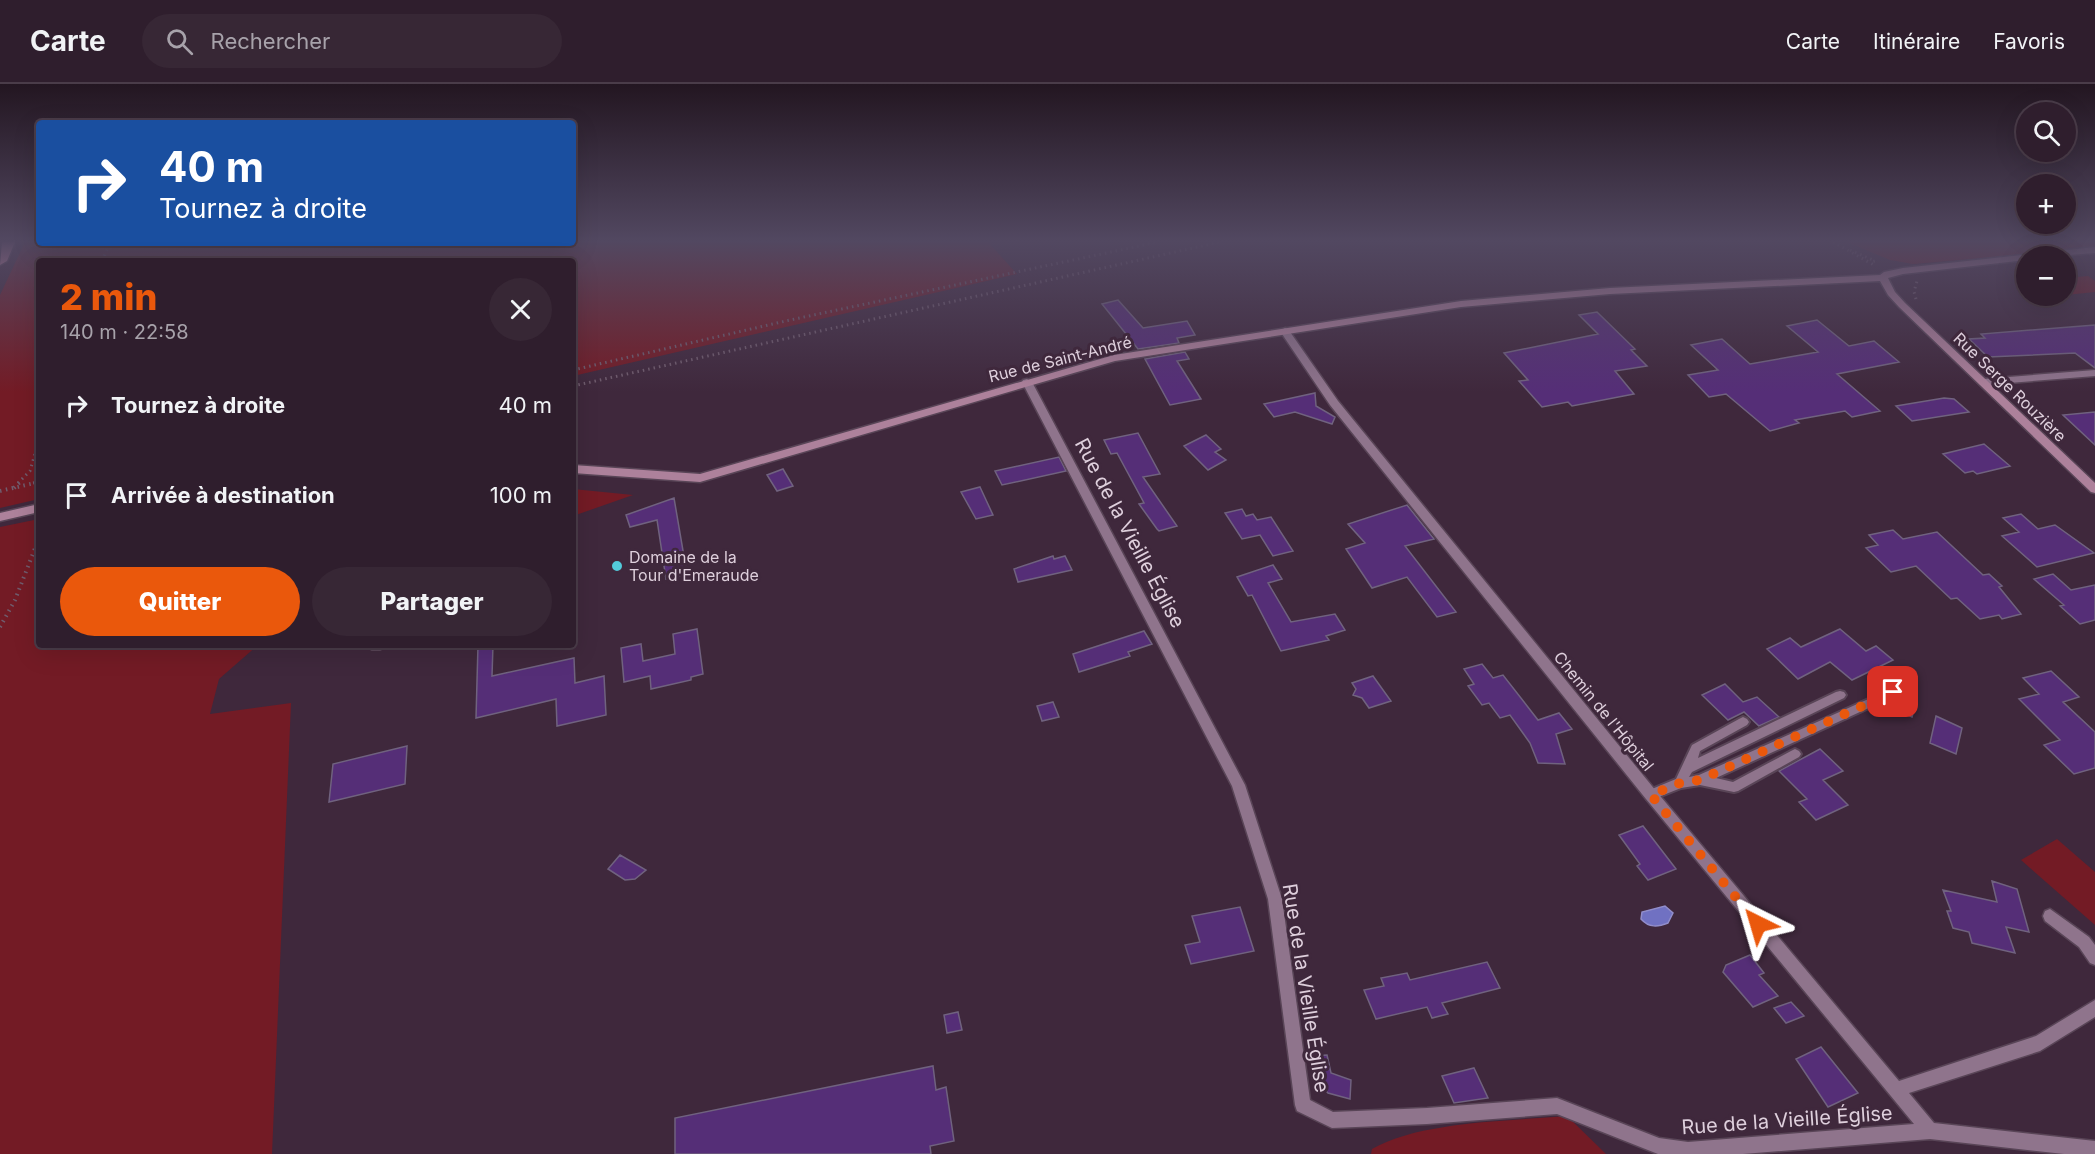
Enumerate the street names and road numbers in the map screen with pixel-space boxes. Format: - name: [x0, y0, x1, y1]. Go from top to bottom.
- street label: Rue Serge Rouzière: [1950, 328, 2070, 446]
- street label: Rue de Saint-André: [986, 332, 1134, 386]
- street label: Rue de la Vieille Église: [1070, 434, 1191, 632]
- street label: Chemin de l'Hôpital: [1550, 647, 1658, 775]
- street label: Rue de la Vieille Église: [1278, 882, 1335, 1094]
- street label: Rue de la Vieille Église: [1681, 1100, 1893, 1139]

